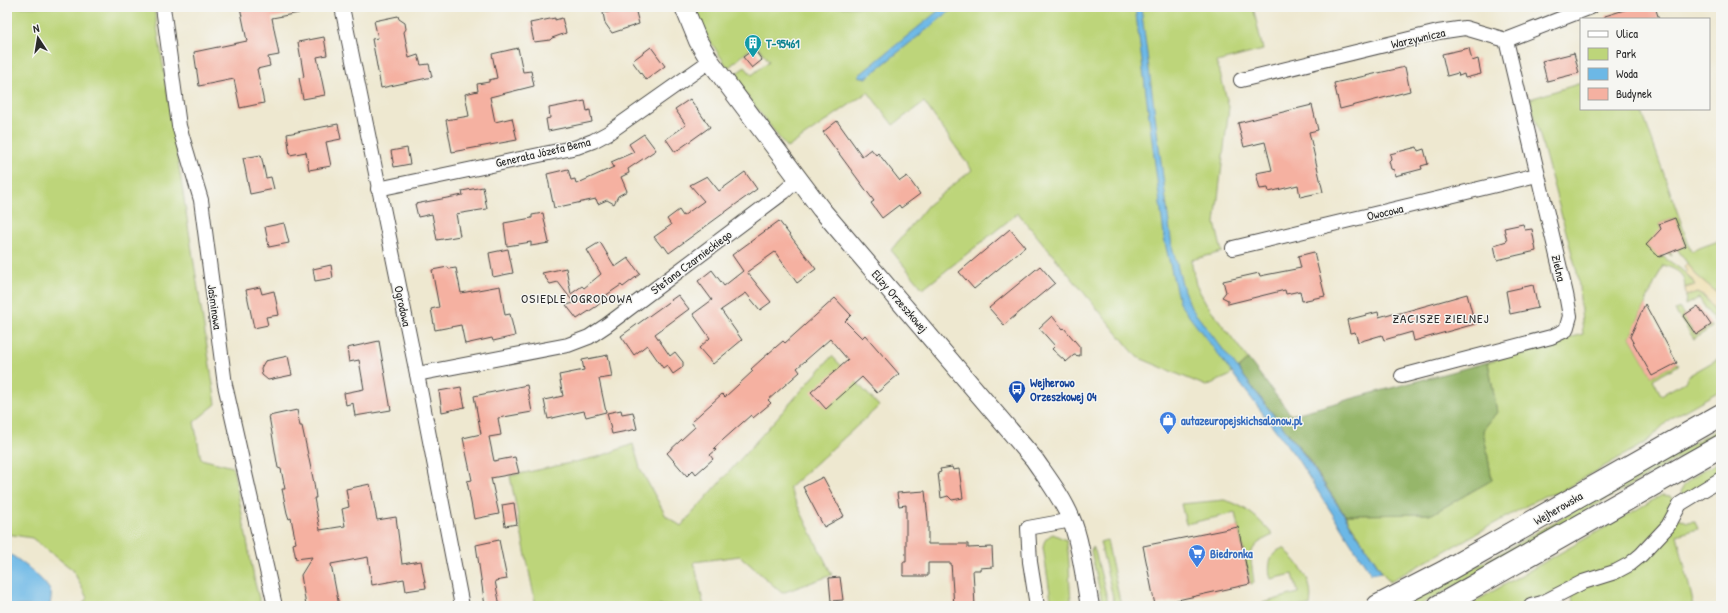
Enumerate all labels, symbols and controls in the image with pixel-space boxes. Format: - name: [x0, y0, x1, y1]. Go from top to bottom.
- north arrow: [18, 18, 58, 58]
- legend: [1580, 18, 1710, 110]
- text: N: [32, 21, 40, 36]
- street label: Warzywnicza: [1389, 23, 1447, 52]
- text: Ulica: [1616, 25, 1638, 42]
- building icon: T-95461: [743, 33, 763, 58]
- place label: T-95461: [765, 35, 800, 52]
- text: Park: [1616, 45, 1636, 62]
- text: Woda: [1616, 65, 1638, 82]
- text: Budynek: [1616, 85, 1652, 102]
- street label: Generała Józefa Bema: [494, 133, 592, 171]
- street label: Owocowa: [1365, 200, 1405, 224]
- street label: Stefana Czarnieckiego: [647, 226, 735, 298]
- street label: Zielna: [1548, 253, 1570, 283]
- street label: Elizy Orzeszkowej: [868, 266, 932, 336]
- street label: Jaśminowa: [203, 283, 227, 331]
- street label: Ogrodowa: [390, 284, 416, 328]
- district label: OSIEDLE OGRODOWA: [521, 289, 633, 307]
- district label: ZACISZE ZIELNEJ: [1392, 309, 1490, 327]
- place label: Wejherowo Orzeszkowej 04: [1030, 374, 1097, 405]
- bus stop icon: Wejherowo Orzeszkowej 04: [1007, 379, 1027, 404]
- shop icon: autazeuropejskichsalonow.pl: [1158, 410, 1178, 435]
- place label: autazeuropejskichsalonow.pl: [1181, 412, 1303, 430]
- street label: Wejherowska: [1530, 487, 1586, 529]
- supermarket icon: Biedronka: [1187, 543, 1207, 568]
- place label: Biedronka: [1210, 545, 1253, 562]

